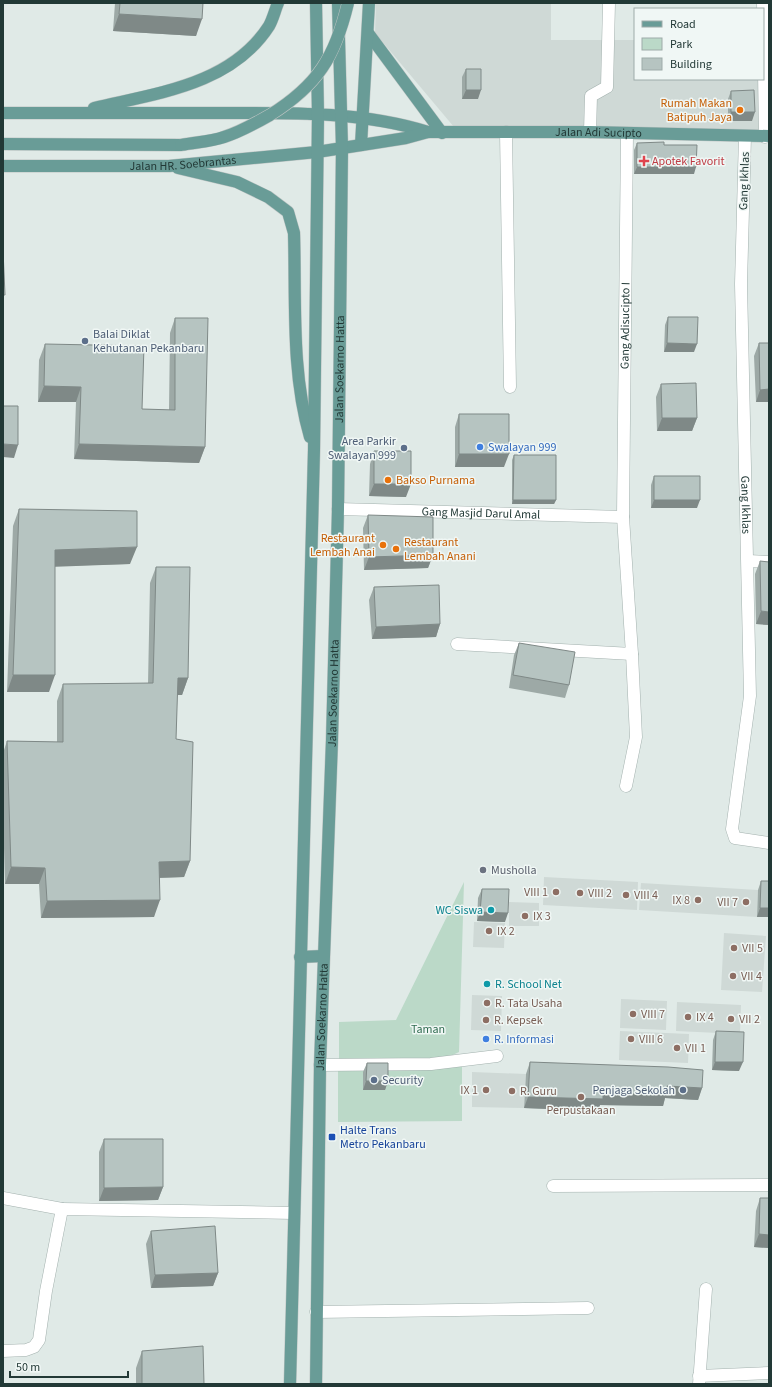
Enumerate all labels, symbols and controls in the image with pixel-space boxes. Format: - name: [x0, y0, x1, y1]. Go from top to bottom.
- legend: [634, 8, 764, 80]
- text: Road: [670, 16, 696, 33]
- text: Park: [670, 36, 692, 53]
- text: Building: [670, 56, 712, 73]
- place label: Rumah Makan Batipuh Jaya: [661, 95, 732, 126]
- marker: Rumah Makan Batipuh Jaya: [735, 105, 745, 115]
- street label: Jalan Adi Sucipto: [555, 124, 642, 142]
- street label: Jalan HR. Soebrantas: [130, 152, 237, 175]
- street label: Gang Ikhlas: [735, 152, 754, 210]
- place label: Apotek Favorit: [652, 153, 724, 170]
- marker: Apotek Favorit: [639, 156, 649, 166]
- street label: Gang Adisucipto I: [617, 282, 634, 369]
- street label: Jalan Soekarno Hatta: [331, 315, 349, 423]
- place label: Balai Diklat Kehutanan Pekanbaru: [93, 326, 204, 357]
- marker: Balai Diklat Kehutanan Pekanbaru: [80, 336, 90, 346]
- place label: Area Parkir Swalayan 999: [328, 433, 397, 464]
- place label: Swalayan 999: [488, 439, 556, 456]
- marker: Swalayan 999: [475, 442, 485, 452]
- marker: Area Parkir Swalayan 999: [399, 443, 409, 453]
- place label: Bakso Purnama: [396, 472, 475, 489]
- marker: Bakso Purnama: [383, 475, 393, 485]
- street label: Gang Ikhlas: [736, 476, 754, 534]
- street label: Gang Masjid Darul Amal: [421, 503, 540, 524]
- place label: Restaurant Lembah Anai: [310, 530, 375, 561]
- place label: Restaurant Lembah Anani: [404, 534, 476, 565]
- marker: Restaurant Lembah Anai: [378, 540, 388, 550]
- marker: Restaurant Lembah Anani: [391, 544, 401, 554]
- street label: Jalan Soekarno Hatta: [324, 639, 344, 747]
- place label: Musholla: [491, 862, 536, 879]
- marker: Musholla: [478, 865, 488, 875]
- place label: VIII 1: [524, 884, 548, 901]
- place label: VIII 2: [588, 885, 612, 902]
- marker: VIII 1: [551, 887, 561, 897]
- place label: VIII 4: [634, 887, 658, 904]
- marker: VIII 2: [575, 888, 585, 898]
- marker: VIII 4: [621, 890, 631, 900]
- place label: IX 8: [672, 892, 690, 909]
- place label: VII 7: [717, 894, 738, 911]
- marker: IX 8: [693, 895, 703, 905]
- marker: VII 7: [741, 897, 751, 907]
- place label: WC Siswa: [435, 902, 483, 919]
- marker: WC Siswa: [486, 905, 496, 915]
- place label: IX 3: [533, 908, 551, 925]
- marker: IX 3: [520, 911, 530, 921]
- place label: IX 2: [497, 923, 515, 940]
- marker: IX 2: [484, 926, 494, 936]
- place label: VII 5: [742, 940, 763, 957]
- marker: VII 5: [729, 943, 739, 953]
- street label: Jalan Soekarno Hatta: [312, 963, 333, 1071]
- place label: VII 4: [741, 968, 762, 985]
- marker: VII 4: [728, 971, 738, 981]
- place label: R. School Net: [495, 976, 562, 993]
- marker: R. School Net: [482, 979, 492, 989]
- place label: R. Tata Usaha: [495, 995, 562, 1012]
- marker: R. Tata Usaha: [482, 998, 492, 1008]
- place label: VIII 7: [641, 1006, 665, 1023]
- marker: VIII 7: [628, 1009, 638, 1019]
- place label: IX 4: [696, 1009, 714, 1026]
- place label: VII 2: [739, 1011, 760, 1028]
- place label: R. Kepsek: [494, 1012, 543, 1029]
- marker: IX 4: [683, 1012, 693, 1022]
- marker: VII 2: [726, 1014, 736, 1024]
- marker: R. Kepsek: [481, 1015, 491, 1025]
- park label: Taman: [411, 1021, 445, 1038]
- place label: R. Informasi: [494, 1031, 554, 1048]
- place label: VIII 6: [639, 1031, 663, 1048]
- marker: R. Informasi: [481, 1034, 491, 1044]
- marker: VIII 6: [626, 1034, 636, 1044]
- place label: VII 1: [685, 1040, 706, 1057]
- marker: VII 1: [672, 1043, 682, 1053]
- place label: Security: [382, 1072, 424, 1089]
- marker: Security: [369, 1075, 379, 1085]
- place label: IX 1: [460, 1082, 478, 1099]
- place label: Penjaga Sekolah: [592, 1082, 675, 1099]
- place label: R. Guru: [520, 1083, 557, 1100]
- marker: IX 1: [481, 1085, 491, 1095]
- marker: Penjaga Sekolah: [678, 1085, 688, 1095]
- marker: R. Guru: [507, 1086, 517, 1096]
- marker: Perpustakaan: [576, 1092, 586, 1102]
- place label: Perpustakaan: [547, 1102, 615, 1119]
- place label: Halte Trans Metro Pekanbaru: [340, 1122, 426, 1153]
- marker: Halte Trans Metro Pekanbaru: [327, 1132, 337, 1142]
- scale bar: [10, 1353, 128, 1379]
- text: 50 m: [16, 1359, 40, 1376]

